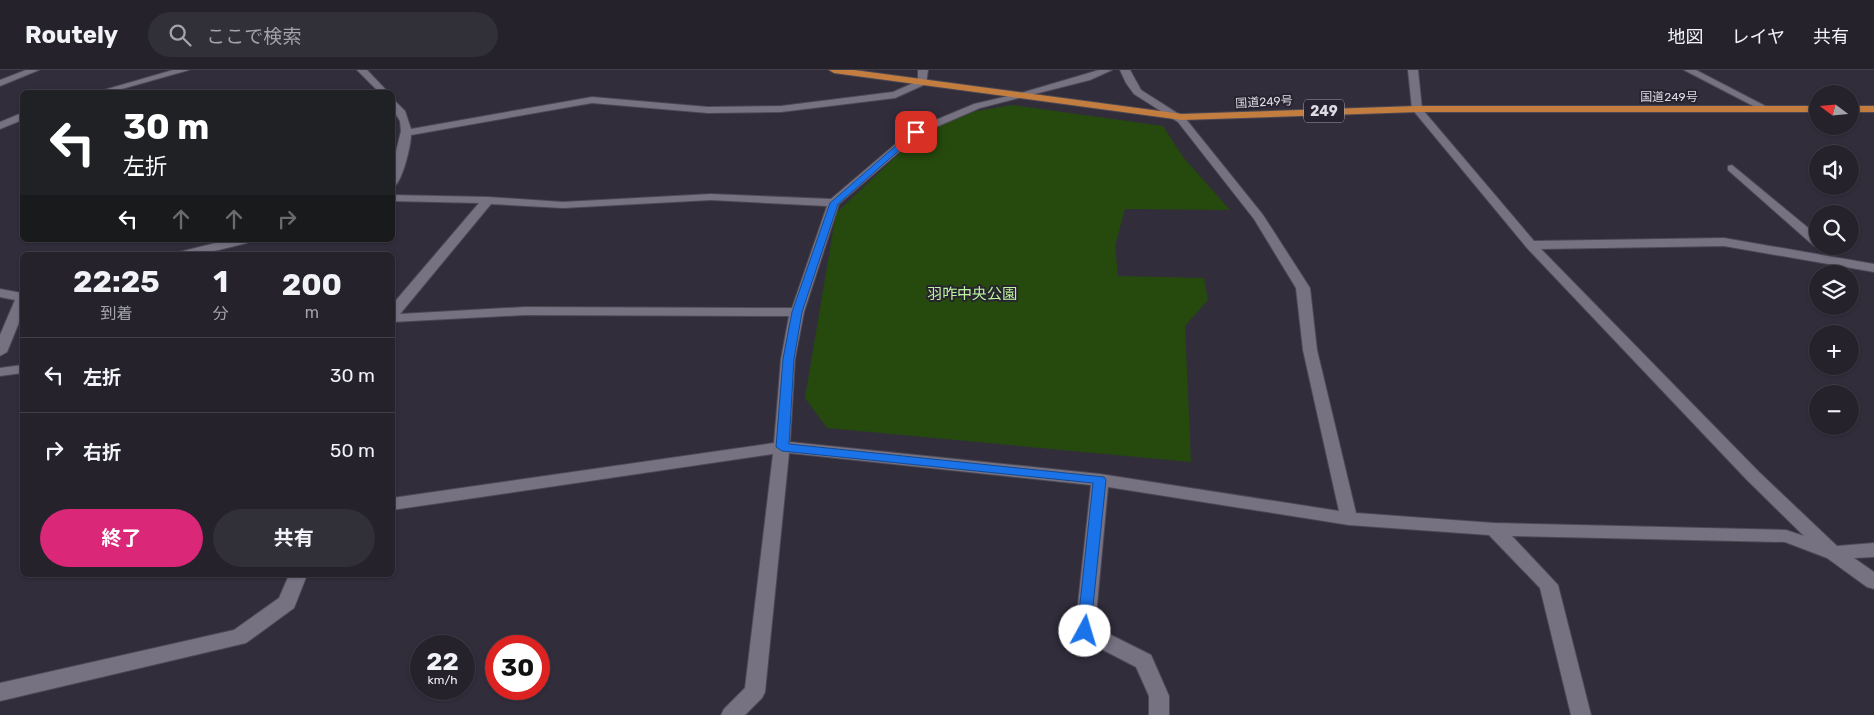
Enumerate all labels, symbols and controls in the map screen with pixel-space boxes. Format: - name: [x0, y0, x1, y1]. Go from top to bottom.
- search box: [148, 12, 498, 57]
- text: Routely: [25, 21, 118, 49]
- icon: search: [166, 21, 194, 49]
- text: ここで検索: [206, 25, 301, 48]
- text: 地図: [1668, 26, 1704, 48]
- text: レイヤ: [1732, 26, 1785, 48]
- text: 共有: [1813, 26, 1849, 48]
- north arrow: [1809, 85, 1859, 135]
- map controls: [1809, 85, 1859, 435]
- street label: 国道249号: [1640, 90, 1698, 104]
- street label: 国道249号: [1235, 94, 1293, 110]
- road number: 249: [1304, 99, 1344, 122]
- text: 30 m: [123, 106, 209, 148]
- icon: left: [40, 110, 105, 175]
- pin: [895, 111, 937, 153]
- icon: arrive: [902, 118, 930, 146]
- button: sound: [1809, 145, 1859, 195]
- text: 左折: [123, 153, 167, 180]
- icon: left: [114, 205, 142, 233]
- icon: ahead: [167, 205, 195, 233]
- icon: ahead: [220, 205, 248, 233]
- icon: right: [273, 205, 301, 233]
- button: search: [1809, 205, 1859, 255]
- text: 22:25: [73, 264, 160, 300]
- text: 1: [213, 264, 228, 300]
- button: layers: [1809, 265, 1859, 315]
- text: 200: [282, 267, 342, 303]
- park label: 羽咋中央公園: [927, 285, 1017, 303]
- text: m: [305, 303, 319, 322]
- text: 到着: [100, 304, 132, 323]
- text: 分: [213, 304, 229, 323]
- button: +: [1809, 325, 1859, 375]
- icon: left: [40, 361, 68, 389]
- text: 30 m: [330, 364, 375, 387]
- text: 左折: [83, 366, 121, 389]
- button: −: [1809, 385, 1859, 435]
- icon: right: [40, 436, 68, 464]
- text: 50 m: [330, 439, 375, 462]
- text: 右折: [83, 441, 121, 464]
- button: 終了: [40, 509, 203, 567]
- button: 共有: [213, 509, 375, 567]
- position arrow: [1058, 604, 1110, 656]
- speed limit sign: 30: [485, 635, 550, 700]
- text: 22: [426, 647, 459, 676]
- text: km/h: [428, 673, 457, 687]

